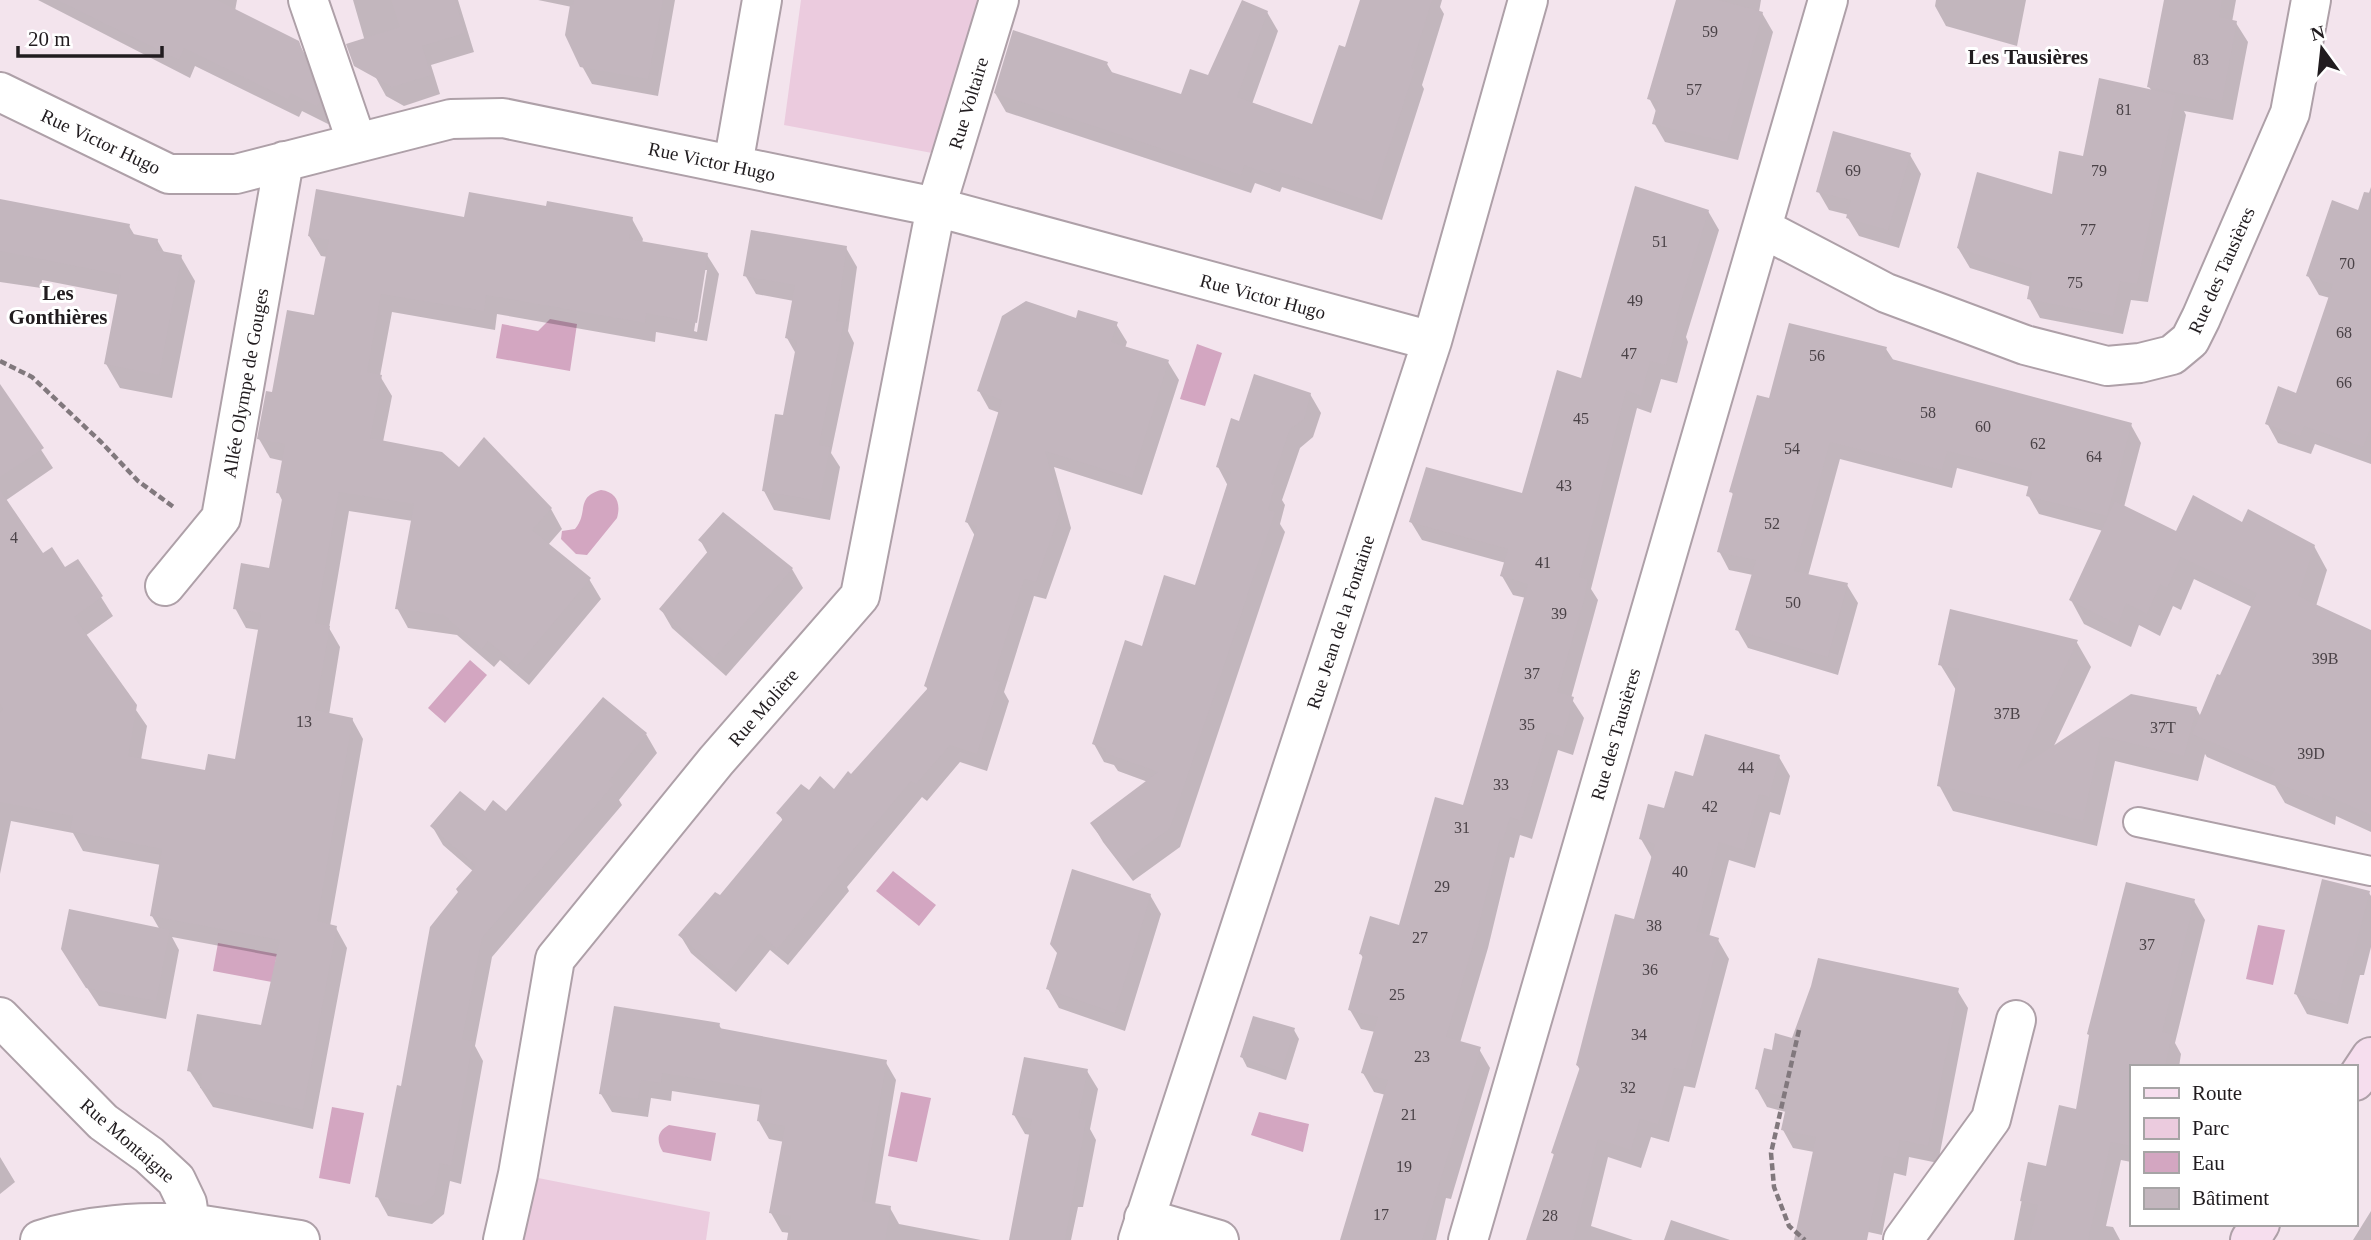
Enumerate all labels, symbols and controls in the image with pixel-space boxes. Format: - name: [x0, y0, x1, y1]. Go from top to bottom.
- scale bar: [18, 14, 161, 58]
- north arrow: [2287, 14, 2357, 84]
- text: N: [2308, 21, 2327, 45]
- house number: 59: [1702, 23, 1718, 40]
- text: 20 m: [28, 27, 71, 51]
- district label: Les Tausières: [1968, 45, 2088, 69]
- house number: 83: [2193, 51, 2209, 68]
- street label: Rue Voltaire: [945, 55, 992, 152]
- house number: 57: [1686, 81, 1702, 98]
- house number: 81: [2116, 101, 2132, 118]
- street label: Rue Victor Hugo: [38, 105, 164, 178]
- street label: Rue Victor Hugo: [646, 138, 777, 185]
- house number: 69: [1845, 162, 1861, 179]
- house number: 79: [2091, 162, 2107, 179]
- street label: Rue des Tausières: [2184, 204, 2259, 337]
- house number: 77: [2080, 221, 2096, 238]
- house number: 51: [1652, 233, 1668, 250]
- house number: 70: [2339, 255, 2355, 272]
- street label: Rue Victor Hugo: [1198, 270, 1328, 323]
- house number: 75: [2067, 274, 2083, 291]
- district label: Les Gonthières: [9, 281, 107, 329]
- street label: Allée Olympe de Gouges: [218, 286, 273, 480]
- house number: 49: [1627, 292, 1643, 309]
- house number: 68: [2336, 324, 2352, 341]
- house number: 47: [1621, 345, 1637, 362]
- house number: 56: [1809, 347, 1825, 364]
- house number: 66: [2336, 374, 2352, 391]
- house number: 58: [1920, 404, 1936, 421]
- house number: 45: [1573, 410, 1589, 427]
- house number: 60: [1975, 418, 1991, 435]
- house number: 62: [2030, 435, 2046, 452]
- house number: 54: [1784, 440, 1800, 457]
- house number: 64: [2086, 448, 2102, 465]
- house number: 43: [1556, 477, 1572, 494]
- house number: 52: [1764, 515, 1780, 532]
- house number: 4: [10, 529, 18, 546]
- street label: Rue Jean de la Fontaine: [1302, 533, 1379, 712]
- house number: 41: [1535, 554, 1551, 571]
- house number: 50: [1785, 594, 1801, 611]
- house number: 39: [1551, 605, 1567, 622]
- house number: 39B: [2312, 650, 2338, 667]
- street label: Rue Molière: [724, 664, 803, 750]
- house number: 37: [1524, 665, 1540, 682]
- street label: Rue des Tausières: [1587, 666, 1644, 803]
- house number: 37B: [1994, 705, 2020, 722]
- house number: 13: [296, 713, 312, 730]
- house number: 35: [1519, 716, 1535, 733]
- house number: 37T: [2150, 719, 2176, 736]
- house number: 39D: [2297, 745, 2325, 762]
- house number: 44: [1738, 759, 1754, 776]
- house number: 33: [1493, 776, 1509, 793]
- house number: 42: [1702, 798, 1718, 815]
- house number: 31: [1454, 819, 1470, 836]
- house number: 40: [1672, 863, 1688, 880]
- house number: 29: [1434, 878, 1450, 895]
- house number: 38: [1646, 917, 1662, 934]
- house number: 27: [1412, 929, 1428, 946]
- house number: 37: [2139, 936, 2155, 953]
- house number: 36: [1642, 961, 1658, 978]
- house number: 25: [1389, 986, 1405, 1003]
- house number: 34: [1631, 1026, 1647, 1043]
- house number: 23: [1414, 1048, 1430, 1065]
- legend: [2130, 1065, 2357, 1226]
- house number: 32: [1620, 1079, 1636, 1096]
- text: Route: [2192, 1081, 2242, 1105]
- street label: Rue Montaigne: [76, 1094, 179, 1187]
- house number: 21: [1401, 1106, 1417, 1123]
- text: Parc: [2192, 1116, 2229, 1140]
- text: Eau: [2192, 1151, 2225, 1175]
- house number: 19: [1396, 1158, 1412, 1175]
- text: Bâtiment: [2192, 1186, 2269, 1210]
- house number: 17: [1373, 1206, 1389, 1223]
- house number: 28: [1542, 1207, 1558, 1224]

